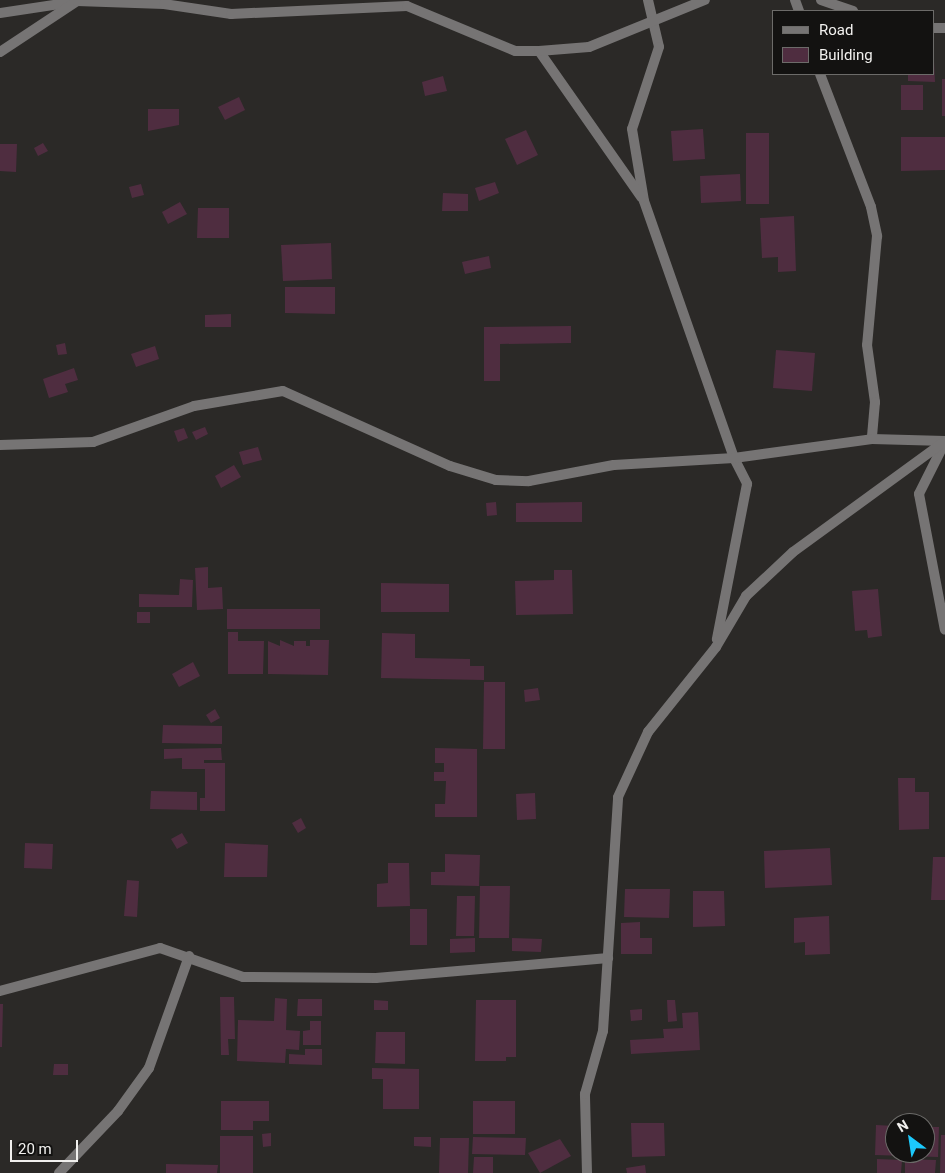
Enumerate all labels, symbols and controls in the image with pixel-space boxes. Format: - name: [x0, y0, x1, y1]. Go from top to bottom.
- legend: [772, 10, 935, 75]
- text: Road: [819, 21, 853, 39]
- text: Building: [819, 46, 873, 64]
- north arrow: [885, 1113, 935, 1163]
- text: N: [894, 1117, 911, 1135]
- scale bar: [12, 1130, 80, 1162]
- text: 20 m: [18, 1140, 52, 1158]

